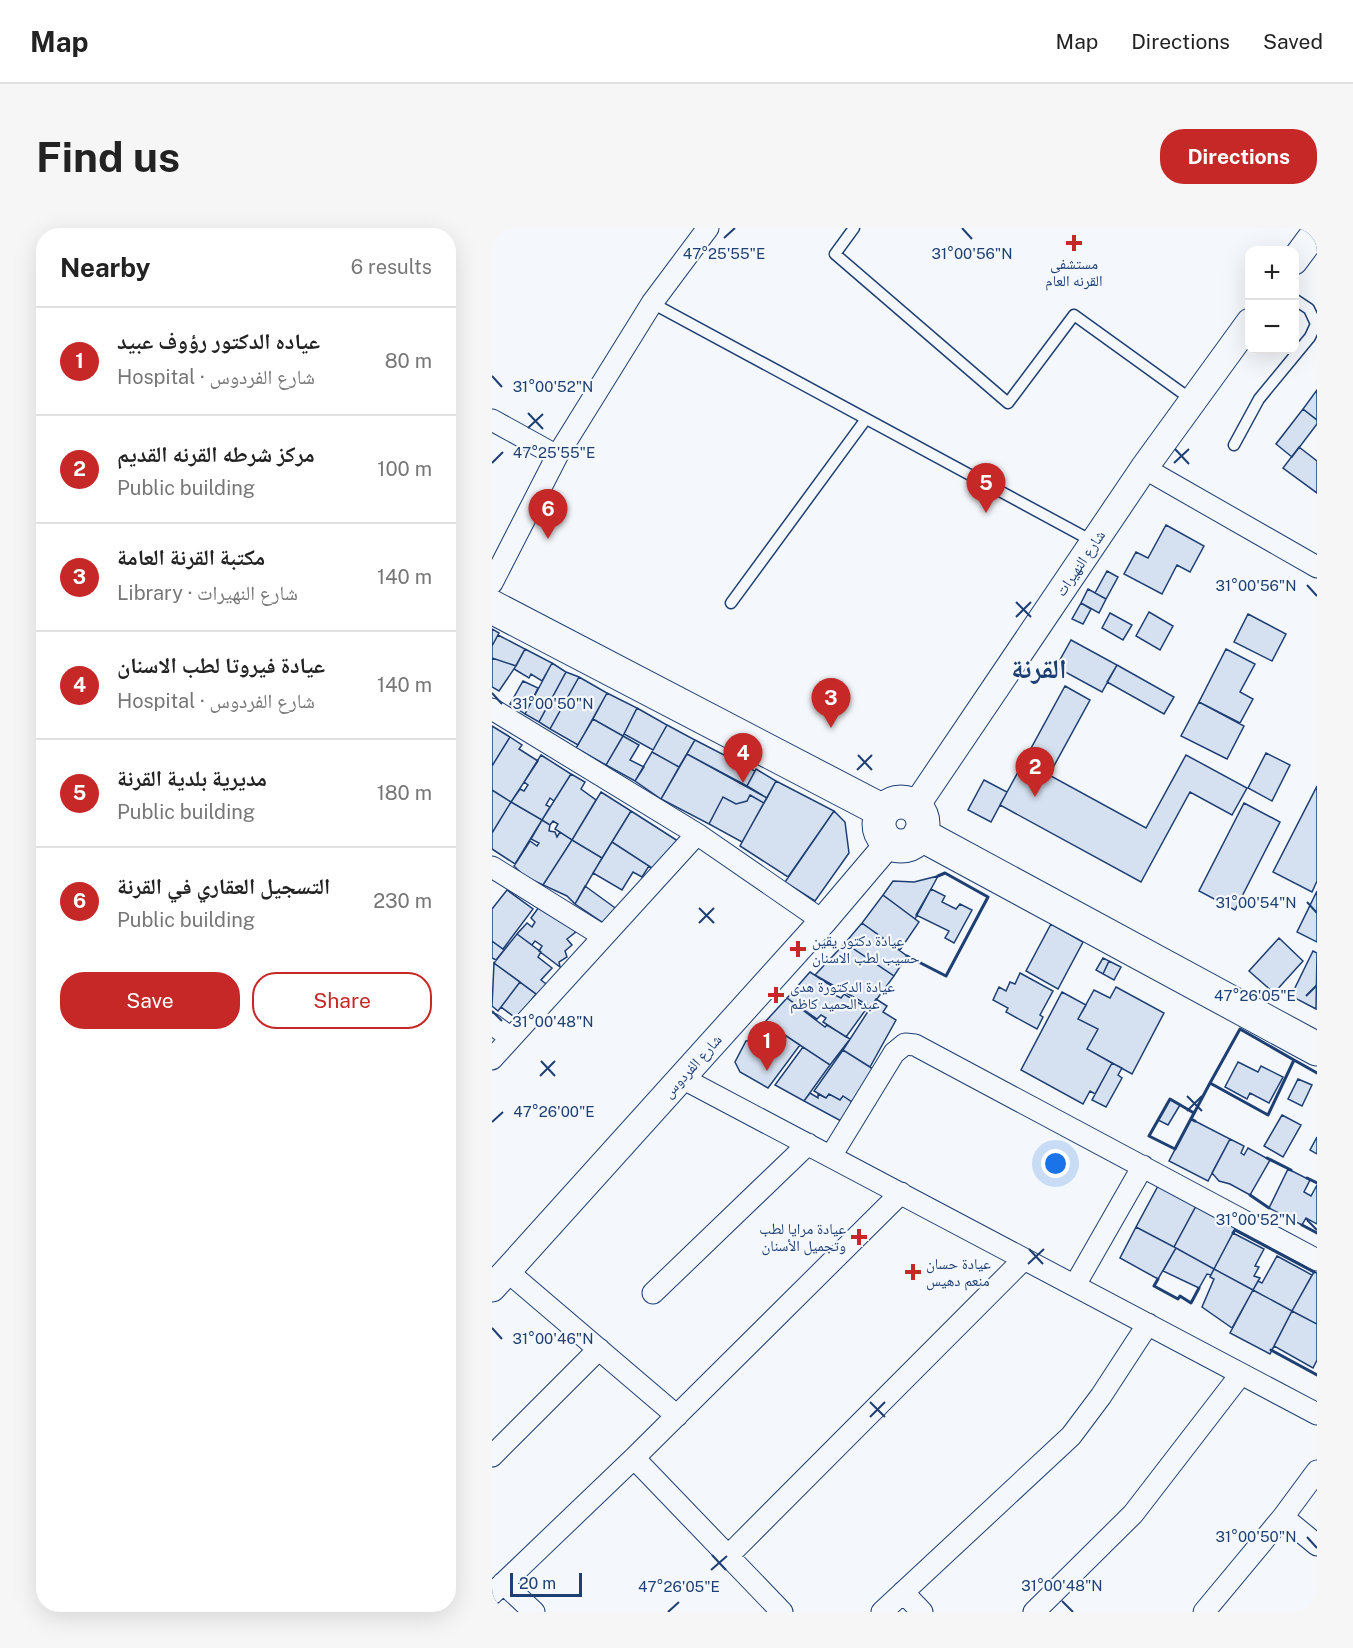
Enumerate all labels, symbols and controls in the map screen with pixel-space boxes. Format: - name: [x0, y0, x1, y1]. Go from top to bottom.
- text: Map: [30, 25, 89, 58]
- text: Map: [1056, 29, 1098, 54]
- text: Directions: [1131, 29, 1230, 54]
- text: Saved: [1263, 29, 1323, 54]
- button: Directions: [1160, 129, 1317, 184]
- text: Find us: [36, 132, 180, 181]
- marker: مستشفى القرنه العام: [1065, 234, 1083, 252]
- text: 47°25'55"E: [683, 245, 765, 262]
- text: 31°00'56"N: [931, 245, 1013, 262]
- map controls: [1245, 246, 1299, 354]
- button: +: [1245, 246, 1299, 300]
- text: Nearby: [60, 252, 150, 283]
- text: 6 results: [351, 255, 432, 279]
- place label: مستشفى القرنه العام: [1045, 255, 1103, 291]
- button: −: [1245, 300, 1299, 354]
- text: عياده الدكتور رؤوف عبيد: [117, 328, 320, 354]
- text: 1: [75, 349, 84, 373]
- text: 80 m: [385, 349, 432, 373]
- text: Hospital · شارع الفردوس: [117, 365, 315, 389]
- text: 31°00'52"N: [513, 378, 593, 395]
- text: مركز شرطه القرنه القديم: [117, 441, 315, 467]
- text: 47°25'55"E: [513, 444, 595, 461]
- text: 2: [73, 457, 86, 481]
- text: 100 m: [377, 457, 432, 481]
- pin: 5: [966, 464, 1006, 513]
- text: Public building: [117, 476, 255, 500]
- pin: 6: [528, 490, 568, 539]
- street label: شارع النهيرات: [1052, 527, 1110, 600]
- text: مكتبة القرنة العامة: [117, 544, 265, 570]
- text: 3: [73, 565, 86, 589]
- text: 140 m: [377, 565, 432, 589]
- text: 31°00'56"N: [1215, 577, 1297, 594]
- text: Library · شارع النهيرات: [117, 581, 298, 605]
- text: عيادة فيروتا لطب الاسنان: [117, 652, 325, 678]
- district label: القرنة: [1011, 652, 1067, 684]
- text: 4: [73, 673, 86, 697]
- text: 140 m: [377, 673, 432, 697]
- pin: 3: [812, 678, 850, 728]
- text: Hospital · شارع الفردوس: [117, 689, 315, 713]
- text: 31°00'50"N: [513, 695, 593, 712]
- pin: 4: [724, 734, 762, 783]
- pin: 2: [1016, 748, 1054, 797]
- text: مديرية بلدية القرنة: [117, 765, 267, 791]
- text: 5: [73, 781, 86, 805]
- text: 180 m: [377, 781, 432, 805]
- text: Public building: [117, 800, 255, 824]
- text: التسجيل العقاري في القرنة: [117, 873, 330, 899]
- text: 6: [73, 889, 86, 913]
- text: 230 m: [373, 889, 432, 913]
- text: 31°00'54"N: [1215, 894, 1297, 911]
- text: Public building: [117, 908, 255, 932]
- place label: عيادة دكتور يقين حسيب لطب الاسنان: [812, 932, 920, 968]
- marker: عيادة دكتور يقين حسيب لطب الاسنان: [789, 940, 807, 958]
- button: Save: [60, 972, 240, 1029]
- button: Share: [252, 972, 432, 1029]
- place label: عيادة الدكتورة هدى عبد الحميد كاظم: [790, 978, 895, 1014]
- marker: عيادة الدكتورة هدى عبد الحميد كاظم: [767, 986, 785, 1004]
- text: 47°26'05"E: [1214, 987, 1296, 1004]
- text: 31°00'48"N: [512, 1013, 594, 1030]
- pin: 1: [748, 1022, 786, 1071]
- street label: شارع الفردوس: [659, 1031, 726, 1102]
- text: 47°26'00"E: [513, 1103, 595, 1120]
- your location: [1041, 1149, 1070, 1178]
- text: 31°00'52"N: [1216, 1211, 1296, 1228]
- place label: عيادة مرايا لطب وتجميل الأسنان: [759, 1220, 846, 1256]
- marker: عيادة مرايا لطب وتجميل الأسنان: [850, 1228, 868, 1246]
- place label: عيادة حسان منعم دهيس: [926, 1255, 991, 1291]
- marker: عيادة حسان منعم دهيس: [904, 1263, 922, 1281]
- text: 31°00'46"N: [513, 1330, 593, 1347]
- text: 31°00'50"N: [1216, 1528, 1296, 1545]
- scale bar: [510, 1570, 582, 1598]
- text: 20 m: [519, 1574, 556, 1593]
- text: 31°00'48"N: [1021, 1577, 1103, 1594]
- text: 47°26'05"E: [638, 1578, 720, 1595]

